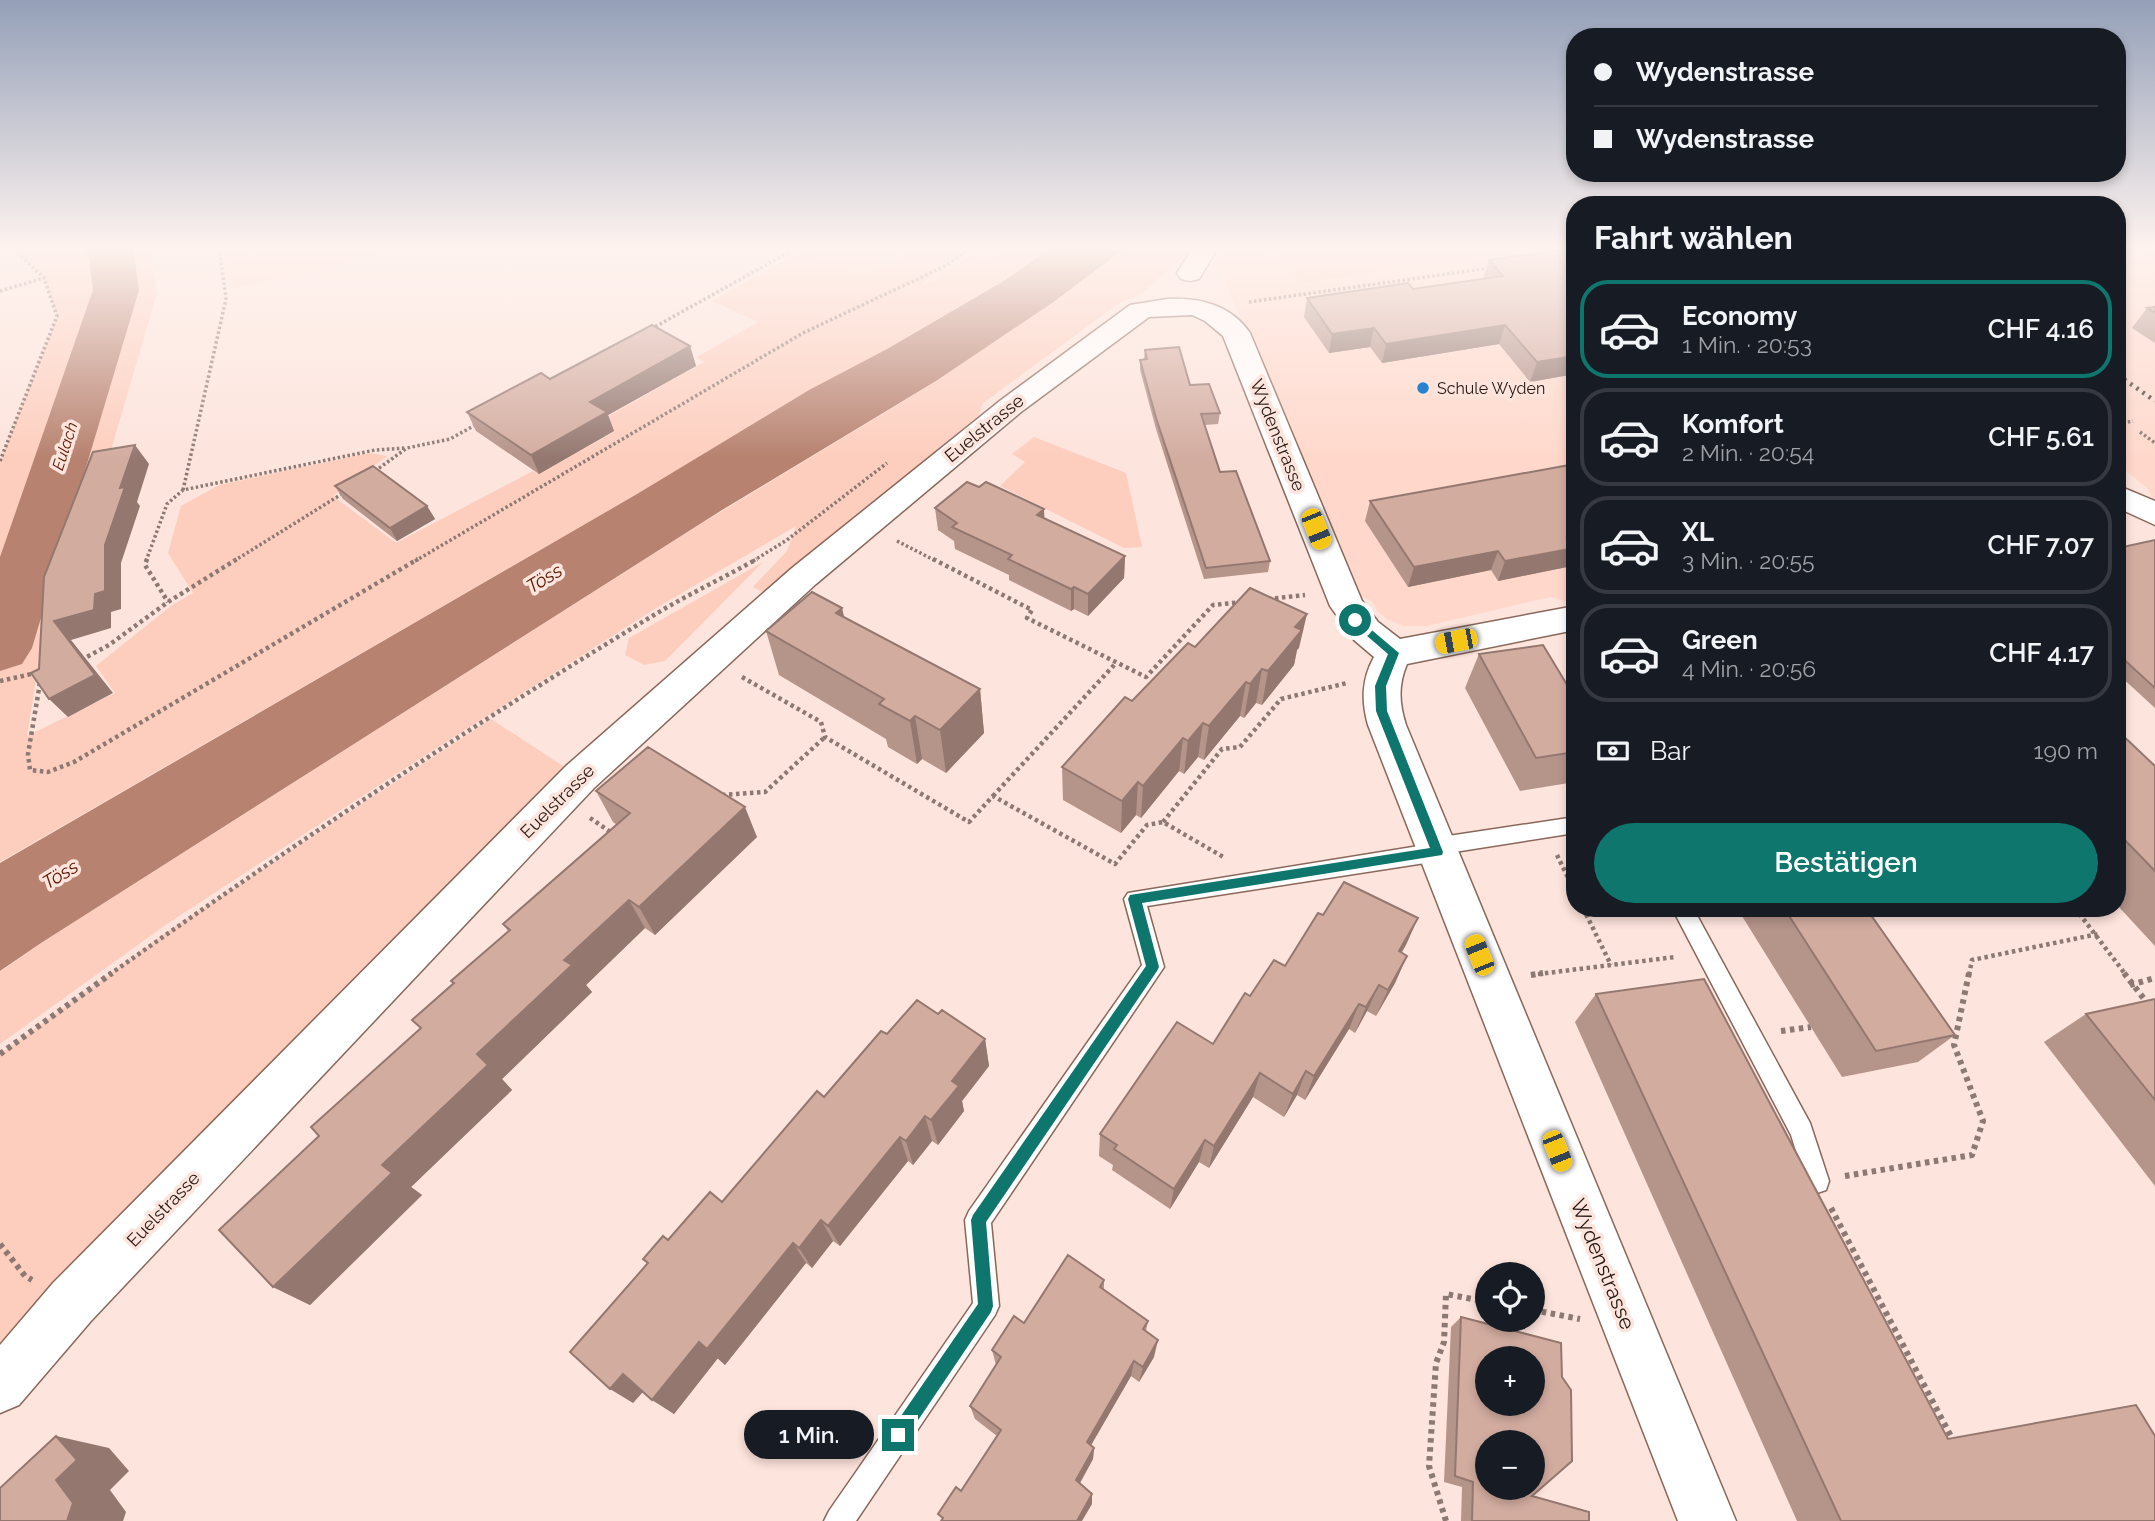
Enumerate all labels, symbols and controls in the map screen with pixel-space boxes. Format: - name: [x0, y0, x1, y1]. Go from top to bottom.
- text: Wydenstrasse: [1636, 57, 1814, 87]
- text: Wydenstrasse: [1636, 124, 1814, 154]
- text: Fahrt wählen: [1594, 219, 1793, 256]
- icon: car: [1598, 298, 1661, 361]
- text: Economy: [1682, 301, 1797, 331]
- text: CHF 4.16: [1988, 314, 2094, 344]
- text: 1 Min. · 20:53: [1682, 331, 1812, 358]
- street label: Wydenstrasse: [1246, 376, 1310, 495]
- place label: Schule Wyden: [1437, 379, 1545, 398]
- marker: Schule Wyden: [1415, 380, 1431, 396]
- street label: Euelstrasse: [940, 389, 1028, 466]
- icon: car: [1598, 406, 1661, 469]
- text: Komfort: [1682, 409, 1784, 439]
- water label: Eulach: [48, 420, 82, 472]
- text: CHF 5.61: [1988, 422, 2094, 452]
- text: 2 Min. · 20:54: [1682, 439, 1814, 466]
- car: [1299, 506, 1334, 552]
- icon: car: [1598, 514, 1661, 577]
- text: XL: [1682, 517, 1714, 547]
- text: CHF 7.07: [1988, 530, 2094, 560]
- text: 3 Min. · 20:55: [1682, 547, 1815, 574]
- water label: Töss: [522, 559, 566, 597]
- route start: [1339, 604, 1371, 636]
- icon: car: [1598, 622, 1661, 685]
- text: Green: [1682, 625, 1758, 655]
- car: [1434, 627, 1479, 655]
- text: CHF 4.17: [1989, 638, 2094, 668]
- text: 4 Min. · 20:56: [1682, 655, 1816, 682]
- icon: cash: [1594, 732, 1632, 770]
- text: Bar: [1650, 736, 1691, 766]
- text: 190 m: [2034, 737, 2098, 764]
- street label: Euelstrasse: [516, 759, 599, 842]
- button: Bestätigen: [1594, 823, 2098, 903]
- water label: Töss: [38, 855, 82, 893]
- car: [1462, 932, 1497, 978]
- car: [1540, 1128, 1575, 1174]
- street label: Euelstrasse: [122, 1167, 204, 1251]
- street label: Wydenstrasse: [1565, 1195, 1641, 1333]
- map controls: [1475, 1262, 1545, 1500]
- button: locate: [1475, 1262, 1545, 1332]
- button: +: [1475, 1346, 1545, 1416]
- callout: 1 Min.: [744, 1410, 874, 1460]
- route end: [882, 1419, 914, 1451]
- text: 1 Min.: [779, 1421, 839, 1448]
- button: −: [1475, 1430, 1545, 1500]

